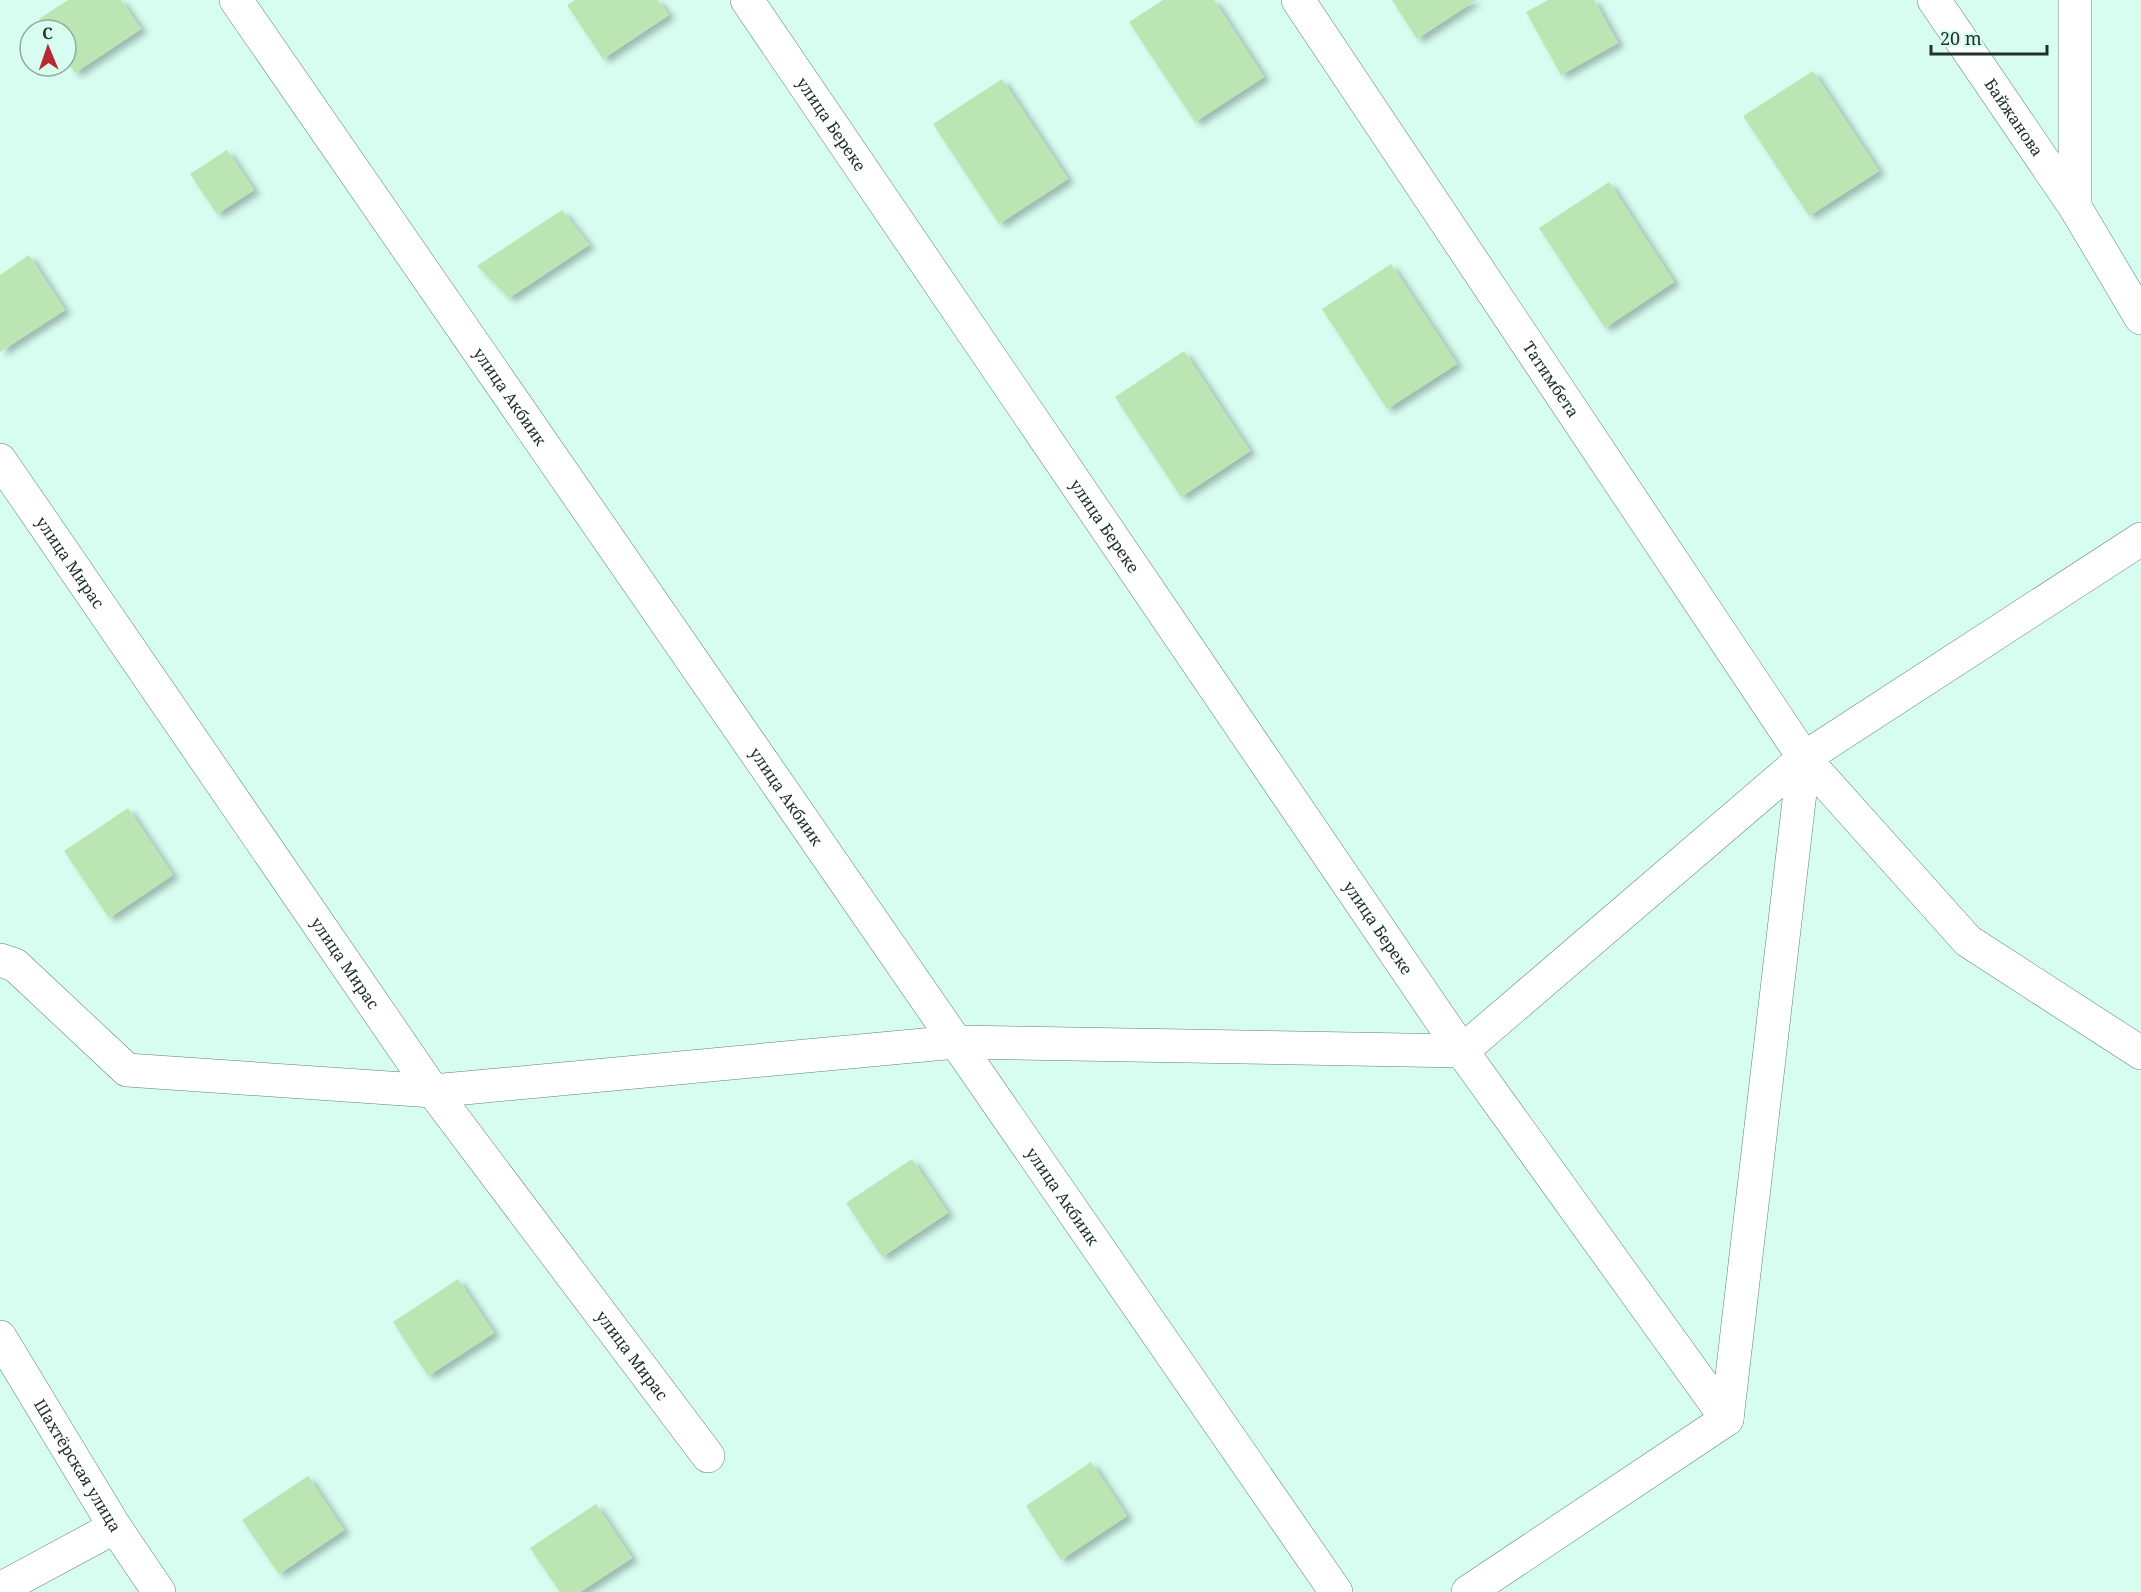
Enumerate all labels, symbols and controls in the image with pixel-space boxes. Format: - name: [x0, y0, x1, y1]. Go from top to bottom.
- north arrow: [18, 18, 78, 78]
- scale bar: [1931, 18, 2046, 56]
- text: С: [42, 22, 53, 44]
- text: 20 m: [1940, 26, 1982, 50]
- street label: улица Береке: [792, 73, 871, 175]
- street label: Байжанова: [1980, 74, 2048, 161]
- street label: Татимбета: [1518, 337, 1585, 422]
- street label: улица Акбиик: [468, 343, 552, 450]
- street label: улица Береке: [1065, 475, 1145, 577]
- street label: улица Мирас: [31, 512, 110, 613]
- street label: улица Акбиик: [745, 743, 828, 850]
- street label: улица Береке: [1338, 876, 1418, 979]
- street label: улица Мирас: [306, 913, 385, 1013]
- street label: улица Акбиик: [1021, 1143, 1105, 1250]
- street label: улица Мирас: [591, 1306, 673, 1405]
- street label: Шахтёрская улица: [29, 1395, 126, 1536]

